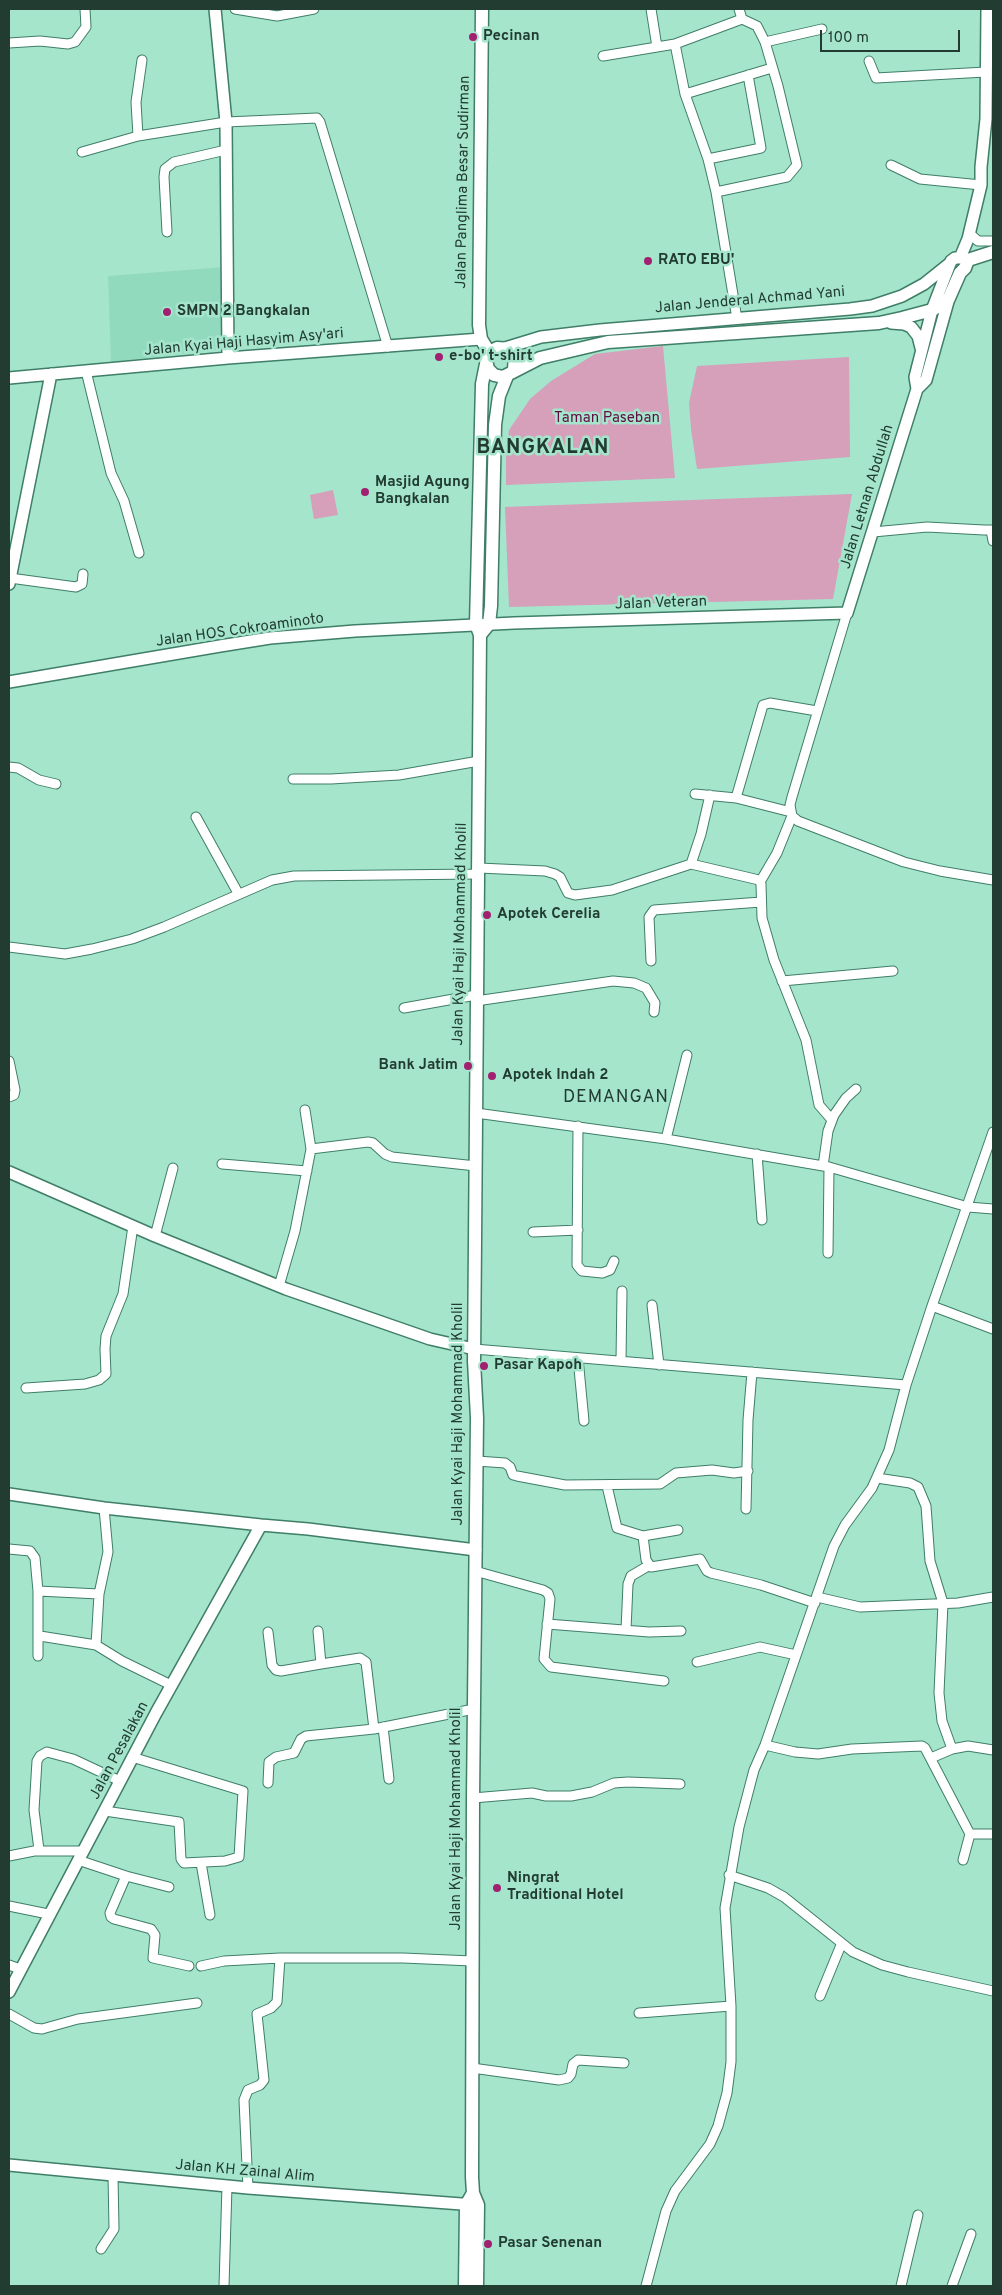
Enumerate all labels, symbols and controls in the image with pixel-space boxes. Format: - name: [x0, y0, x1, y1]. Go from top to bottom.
- scale bar: [822, 20, 962, 52]
- place label: Pecinan: [483, 28, 540, 46]
- text: 100 m: [828, 29, 869, 48]
- marker: Pecinan: [467, 31, 479, 43]
- street label: Jalan Panglima Besar Sudirman: [453, 75, 475, 289]
- place label: RATO EBU': [658, 252, 734, 270]
- marker: RATO EBU': [642, 255, 654, 267]
- street label: Jalan Jenderal Achmad Yani: [654, 284, 846, 318]
- place label: SMPN 2 Bangkalan: [177, 303, 310, 321]
- marker: SMPN 2 Bangkalan: [161, 306, 173, 318]
- street label: Jalan Kyai Haji Hasyim Asy'ari: [144, 325, 344, 361]
- place label: e-bo' t-shirt: [449, 348, 533, 366]
- marker: e-bo' t-shirt: [433, 351, 445, 363]
- park label: Taman Paseban: [554, 410, 660, 428]
- street label: Jalan Letnan Abdullah: [837, 423, 899, 571]
- district label: BANGKALAN: [475, 437, 611, 461]
- place label: Masjid Agung Bangkalan: [375, 474, 470, 509]
- marker: Masjid Agung Bangkalan: [359, 486, 371, 498]
- street label: Jalan Veteran: [615, 593, 707, 615]
- street label: Jalan HOS Cokroaminoto: [155, 610, 325, 652]
- street label: Jalan Kyai Haji Mohammad Kholil: [450, 822, 472, 1046]
- place label: Apotek Cerelia: [497, 906, 600, 924]
- marker: Apotek Cerelia: [481, 909, 493, 921]
- place label: Bank Jatim: [379, 1057, 458, 1075]
- marker: Bank Jatim: [462, 1060, 474, 1072]
- place label: Apotek Indah 2: [502, 1067, 608, 1085]
- marker: Apotek Indah 2: [486, 1070, 498, 1082]
- district label: DEMANGAN: [562, 1087, 670, 1109]
- street label: Jalan Kyai Haji Mohammad Kholil: [450, 1302, 468, 1526]
- place label: Pasar Kapoh: [494, 1357, 582, 1375]
- marker: Pasar Kapoh: [478, 1360, 490, 1372]
- street label: Jalan Pesalakan: [87, 1699, 153, 1803]
- street label: Jalan Kyai Haji Mohammad Kholil: [448, 1707, 466, 1931]
- place label: Ningrat Traditional Hotel: [507, 1870, 624, 1905]
- marker: Ningrat Traditional Hotel: [491, 1882, 503, 1894]
- street label: Jalan KH Zainal Alim: [175, 2157, 315, 2187]
- place label: Pasar Senenan: [498, 2235, 602, 2253]
- marker: Pasar Senenan: [482, 2238, 494, 2250]

